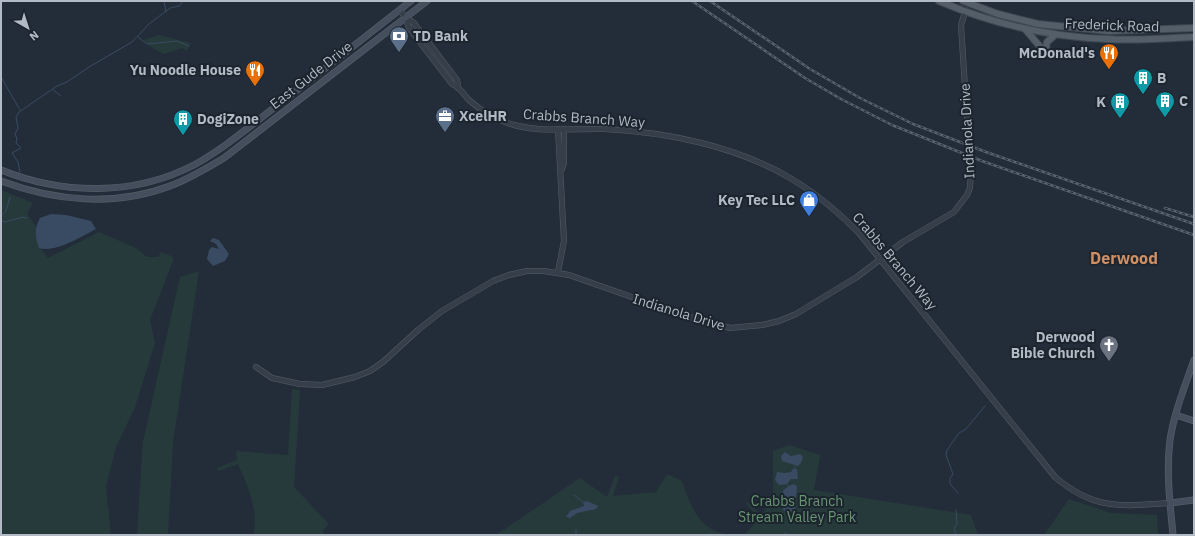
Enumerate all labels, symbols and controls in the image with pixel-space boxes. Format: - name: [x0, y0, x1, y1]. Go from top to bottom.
- north arrow: [8, 8, 48, 48]
- street label: Frederick Road: [1064, 14, 1160, 36]
- bank icon: TD Bank: [388, 25, 410, 53]
- place label: TD Bank: [413, 27, 469, 45]
- text: N: [27, 28, 42, 44]
- street label: East Gude Drive: [266, 37, 356, 113]
- restaurant icon: McDonald's: [1098, 42, 1120, 70]
- place label: McDonald's: [1019, 44, 1095, 62]
- restaurant icon: Yu Noodle House: [244, 59, 266, 87]
- place label: Yu Noodle House: [130, 61, 241, 79]
- building icon: B: [1132, 67, 1154, 95]
- place label: B: [1157, 69, 1166, 87]
- street label: Indianola Drive: [955, 83, 978, 179]
- building icon: C: [1154, 90, 1176, 118]
- building icon: K: [1109, 91, 1131, 119]
- place label: C: [1179, 92, 1188, 110]
- place label: K: [1096, 93, 1106, 111]
- office icon: XcelHR: [434, 105, 456, 133]
- street label: Crabbs Branch Way: [522, 105, 646, 131]
- place label: XcelHR: [459, 107, 507, 125]
- building icon: DogiZone: [172, 108, 194, 136]
- place label: DogiZone: [197, 110, 259, 128]
- shop icon: Key Tec LLC: [798, 189, 820, 217]
- place label: Key Tec LLC: [718, 191, 795, 209]
- street label: Crabbs Branch Way: [849, 208, 941, 314]
- district label: Derwood: [1090, 248, 1158, 268]
- street label: Indianola Drive: [631, 289, 728, 335]
- place label: Derwood Bible Church: [1011, 328, 1095, 362]
- church icon: Derwood Bible Church: [1098, 334, 1120, 362]
- park label: Crabbs Branch Stream Valley Park: [738, 492, 857, 526]

